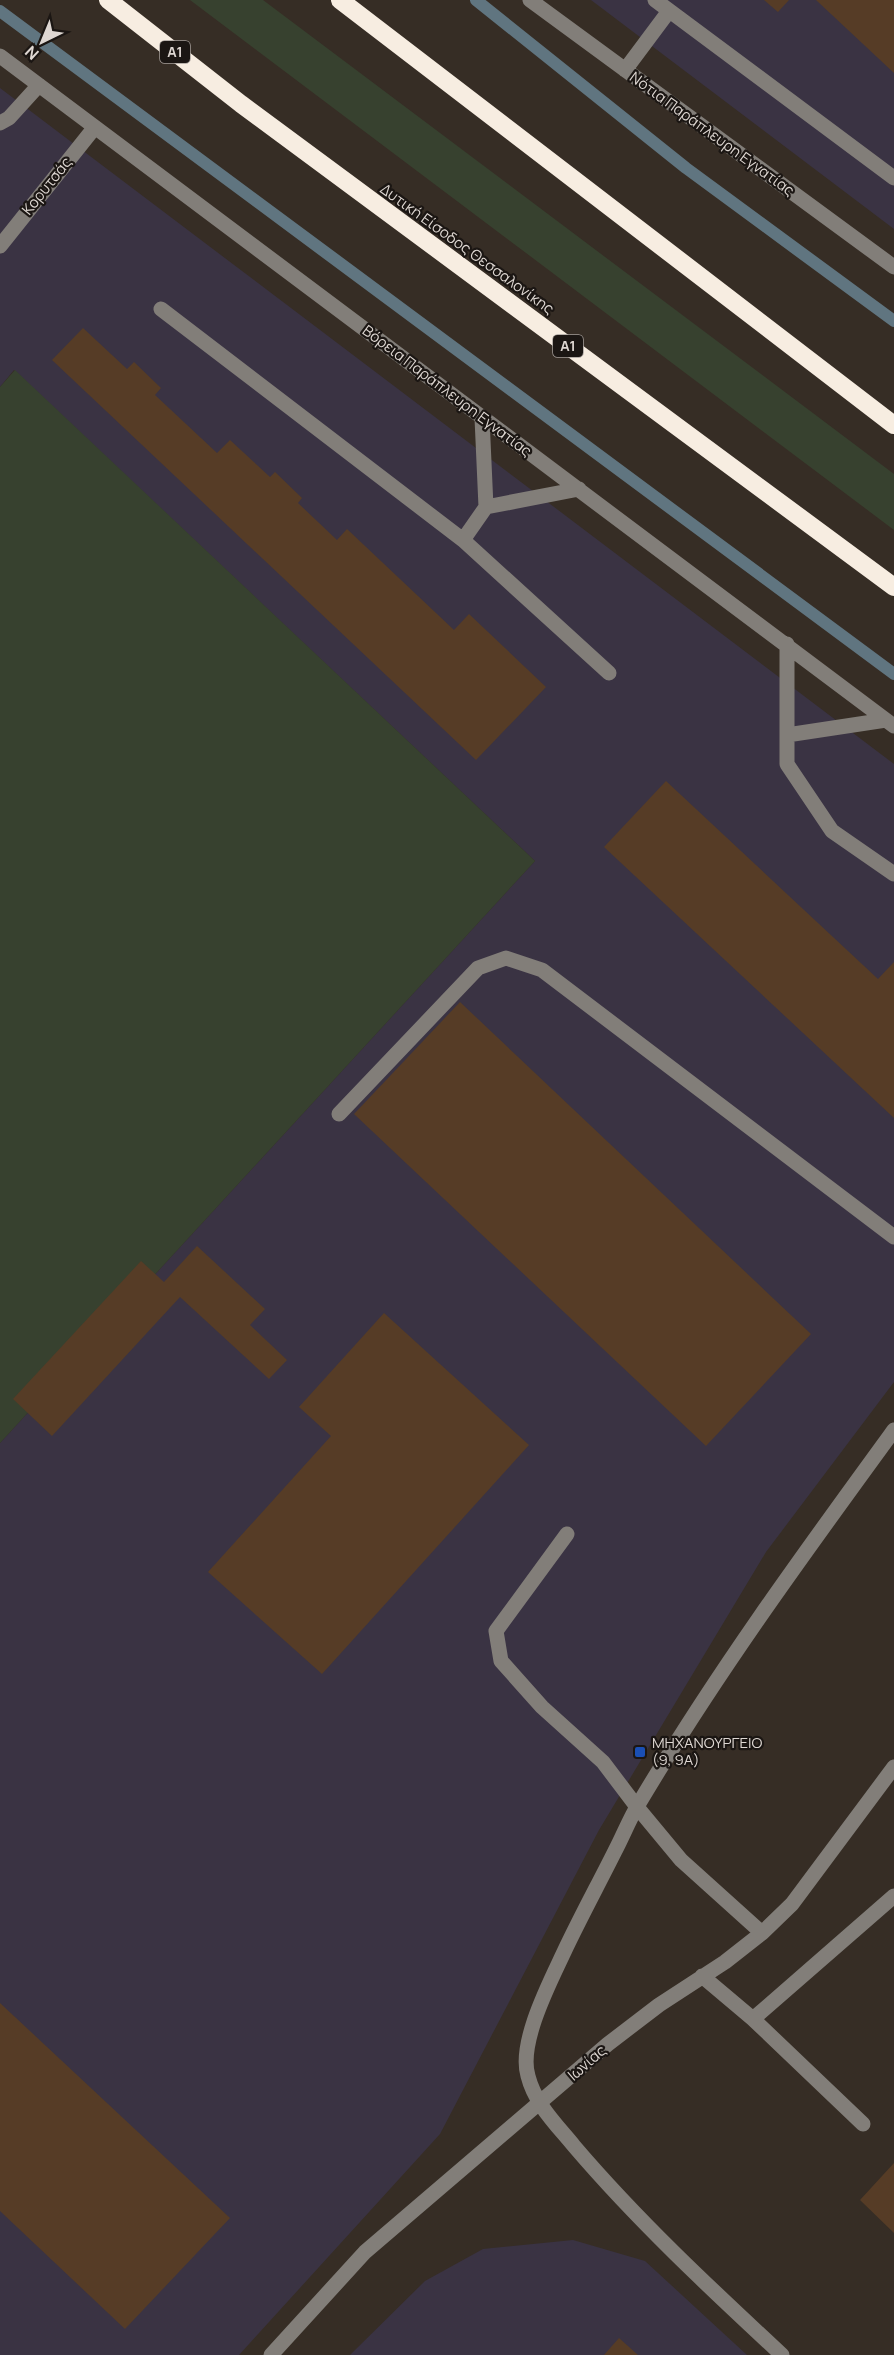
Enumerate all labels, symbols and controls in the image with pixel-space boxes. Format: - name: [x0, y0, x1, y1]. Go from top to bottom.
- north arrow: [12, 12, 72, 72]
- text: N: [20, 41, 43, 65]
- road number: Α1: [160, 41, 190, 63]
- street label: Νότια Παράπλευρη Εγνατίας: [626, 67, 799, 201]
- street label: Κορυτσάς: [17, 152, 76, 219]
- street label: Δυτική Είσοδος Θεσσαλονίκης: [376, 178, 559, 319]
- street label: Βόρεια Παράπλευρη Εγνατίας: [358, 320, 536, 461]
- road number: Α1: [553, 335, 583, 357]
- place label: ΜΗΧΑΝΟΥΡΓΕΙΟ (9, 9Α): [652, 1732, 763, 1770]
- marker: ΜΗΧΑΝΟΥΡΓΕΙΟ (9, 9Α): [633, 1745, 647, 1759]
- street label: Ιωνίας: [563, 2040, 610, 2085]

